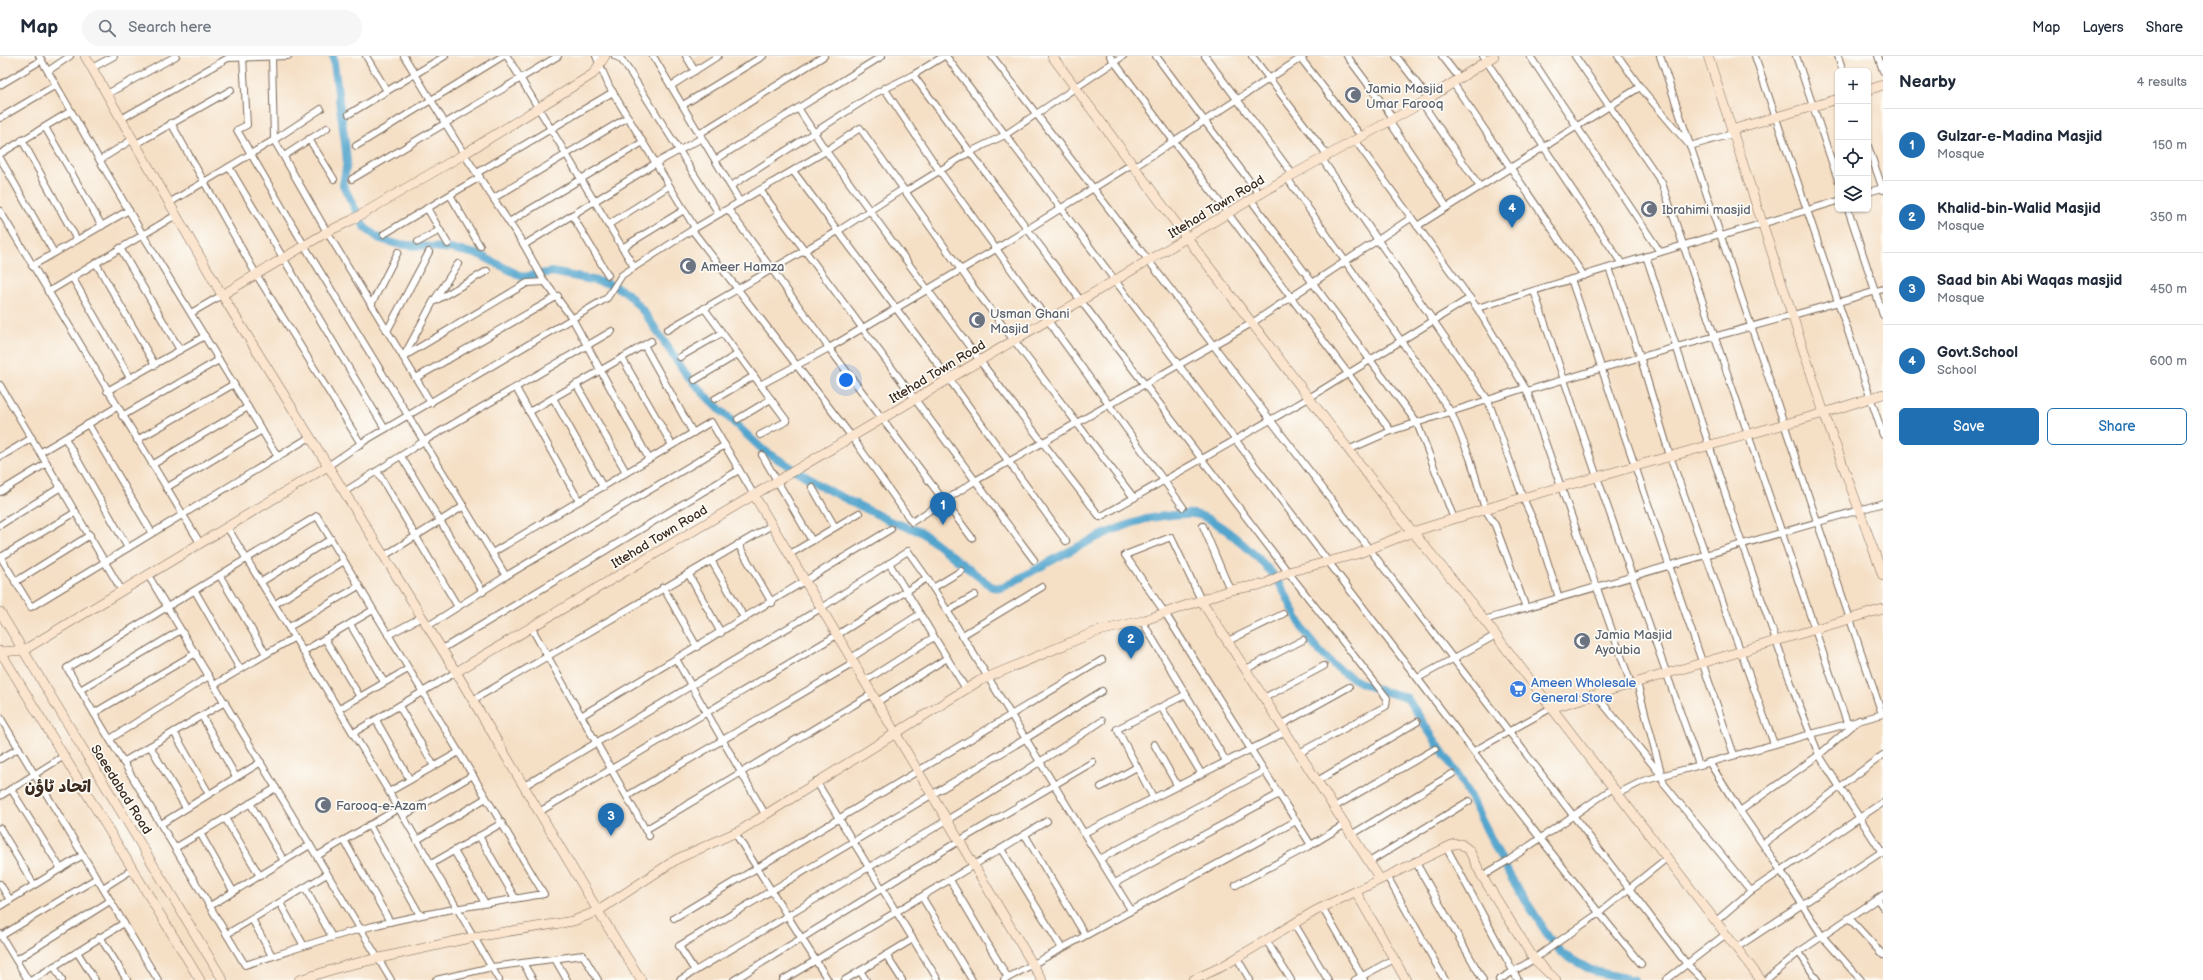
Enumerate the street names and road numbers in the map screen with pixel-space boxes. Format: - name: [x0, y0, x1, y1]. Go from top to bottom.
- street label: Ittehad Town Road: [1166, 172, 1267, 242]
- street label: Ittehad Town Road: [887, 337, 988, 407]
- street label: Ittehad Town Road: [609, 502, 710, 572]
- street label: Saeedabad Road: [87, 742, 155, 837]

